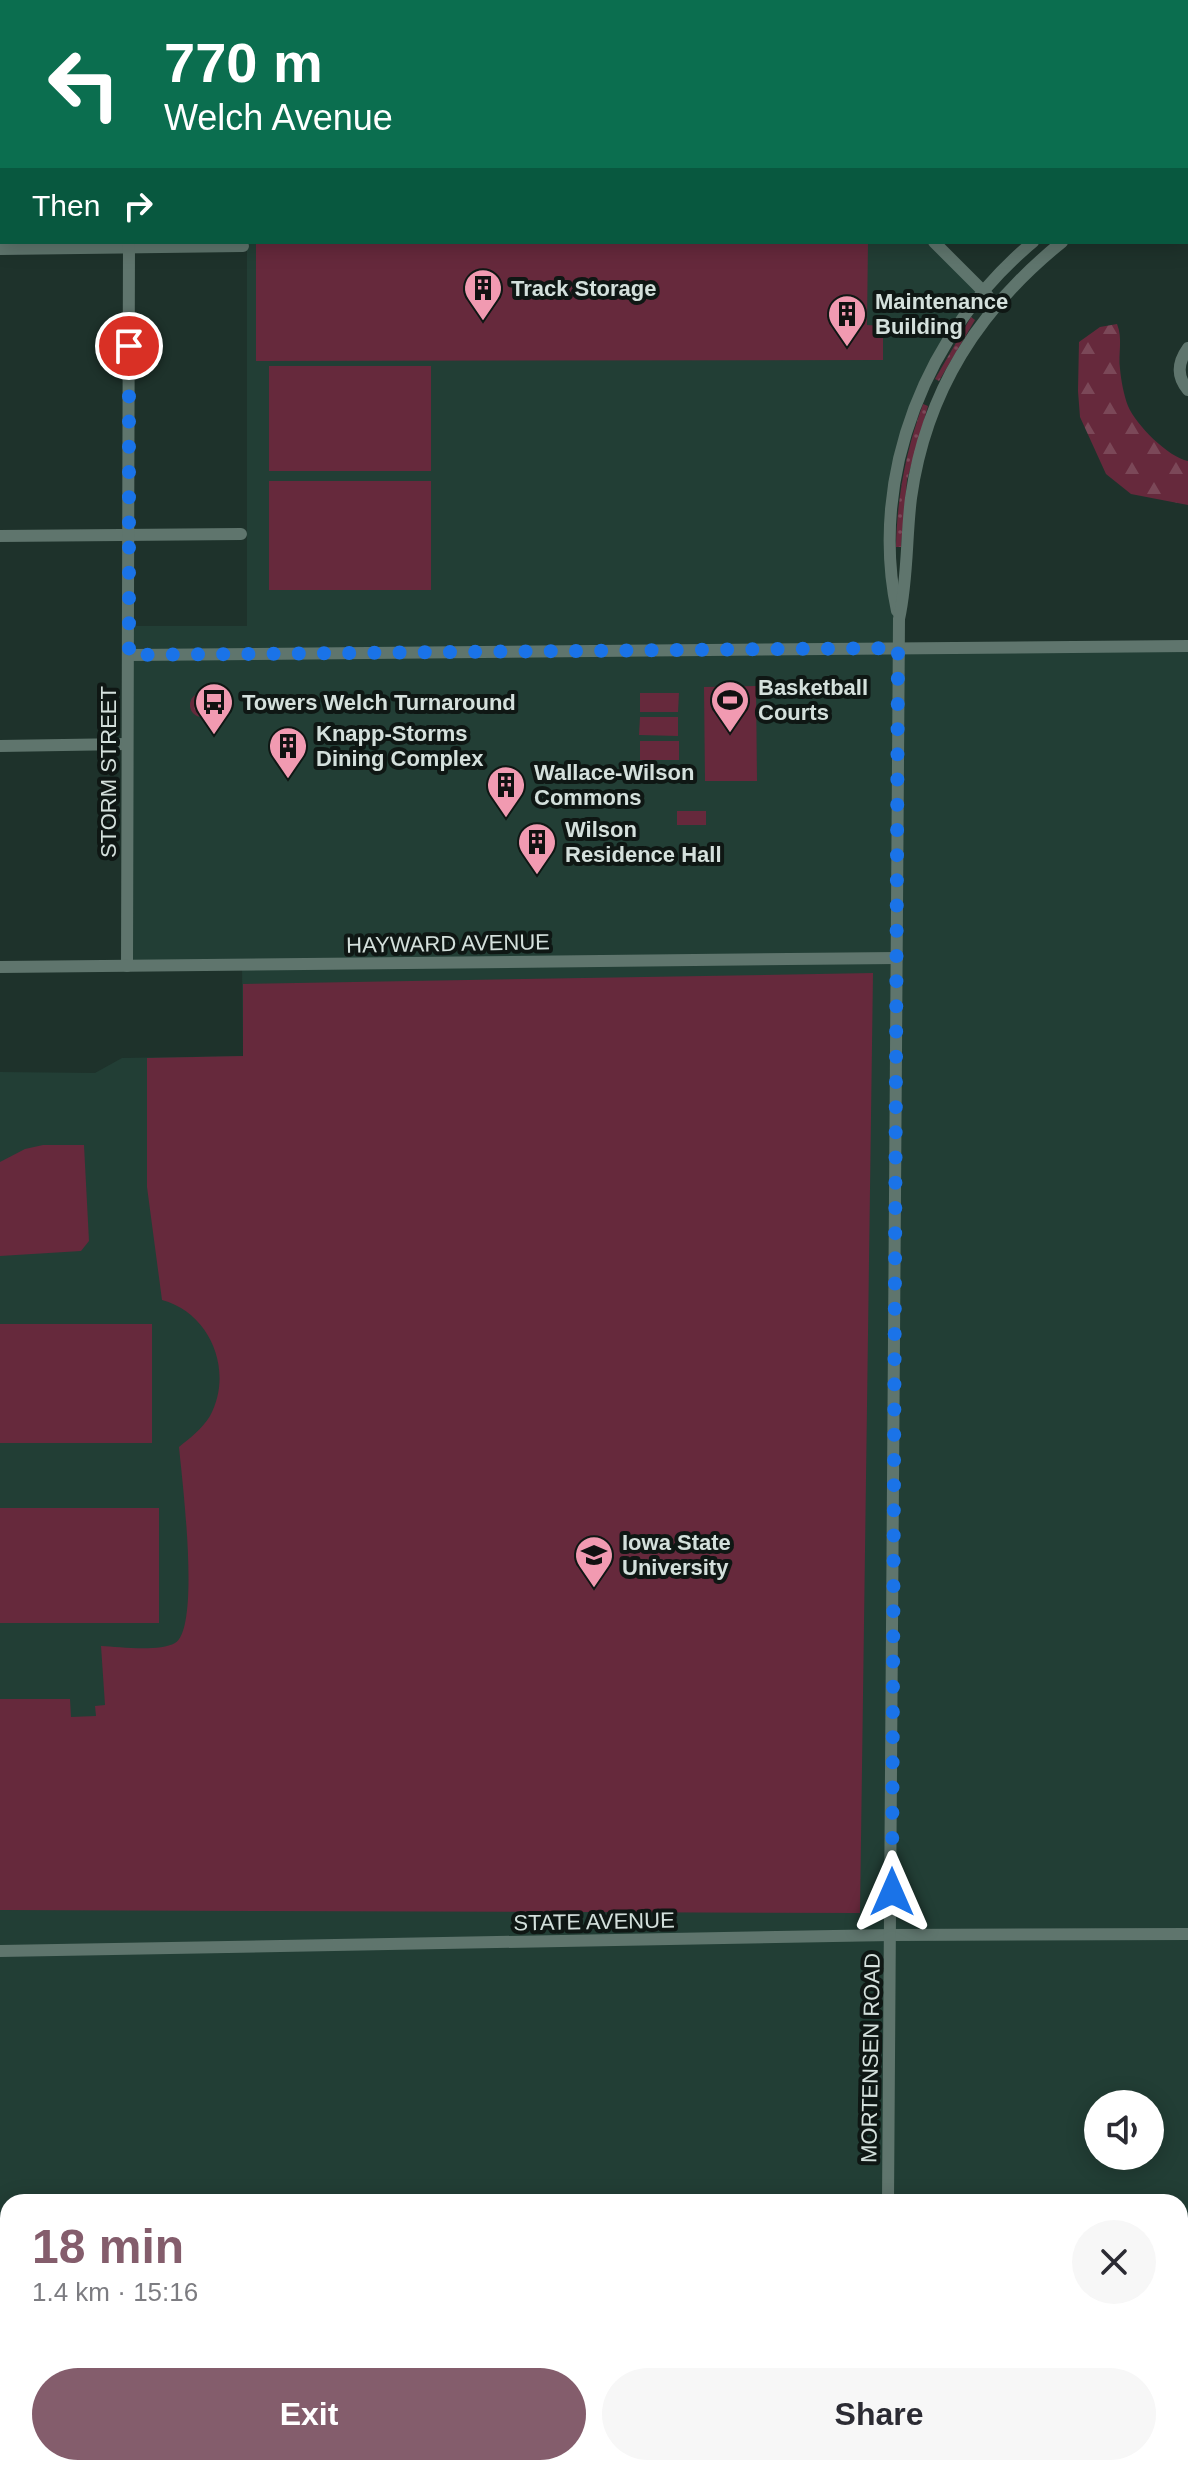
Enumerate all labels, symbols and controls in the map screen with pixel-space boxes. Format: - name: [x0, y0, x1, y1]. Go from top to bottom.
- text: 770 m: [164, 31, 323, 94]
- icon: left: [32, 32, 136, 136]
- text: Welch Avenue: [164, 97, 393, 138]
- icon: right: [116, 184, 160, 228]
- text: Then: [32, 189, 100, 222]
- building icon: Track Storage: [462, 267, 504, 322]
- place label: Track Storage: [511, 276, 657, 301]
- place label: Maintenance Building: [875, 289, 1008, 339]
- building icon: Maintenance Building: [826, 293, 868, 348]
- pin: [95, 312, 163, 380]
- icon: arrive: [107, 324, 151, 368]
- place label: Basketball Courts: [758, 675, 868, 725]
- sports icon: Basketball Courts: [709, 679, 751, 734]
- bus stop icon: Towers Welch Turnaround: [193, 681, 235, 736]
- street label: STORM STREET: [96, 686, 121, 858]
- place label: Towers Welch Turnaround: [242, 690, 516, 715]
- place label: Knapp-Storms Dining Complex: [316, 721, 484, 771]
- building icon: Knapp-Storms Dining Complex: [267, 725, 309, 780]
- place label: Wallace-Wilson Commons: [534, 760, 694, 810]
- building icon: Wallace-Wilson Commons: [485, 764, 527, 819]
- place label: Wilson Residence Hall: [565, 817, 722, 867]
- building icon: Wilson Residence Hall: [516, 821, 558, 876]
- street label: HAYWARD AVENUE: [346, 929, 550, 958]
- place label: Iowa State University: [622, 1530, 731, 1580]
- school or university icon: Iowa State University: [573, 1534, 615, 1589]
- position arrow: [850, 1850, 934, 1934]
- street label: STATE AVENUE: [513, 1908, 675, 1935]
- street label: MORTENSEN ROAD: [856, 1953, 885, 2163]
- map controls: [1084, 2090, 1164, 2170]
- button: sound: [1084, 2090, 1164, 2170]
- text: 18 min: [32, 2220, 184, 2273]
- button: close: [1072, 2220, 1156, 2304]
- text: 1.4 km · 15:16: [32, 2277, 198, 2307]
- button: Exit: [32, 2368, 586, 2460]
- button: Share: [602, 2368, 1156, 2460]

